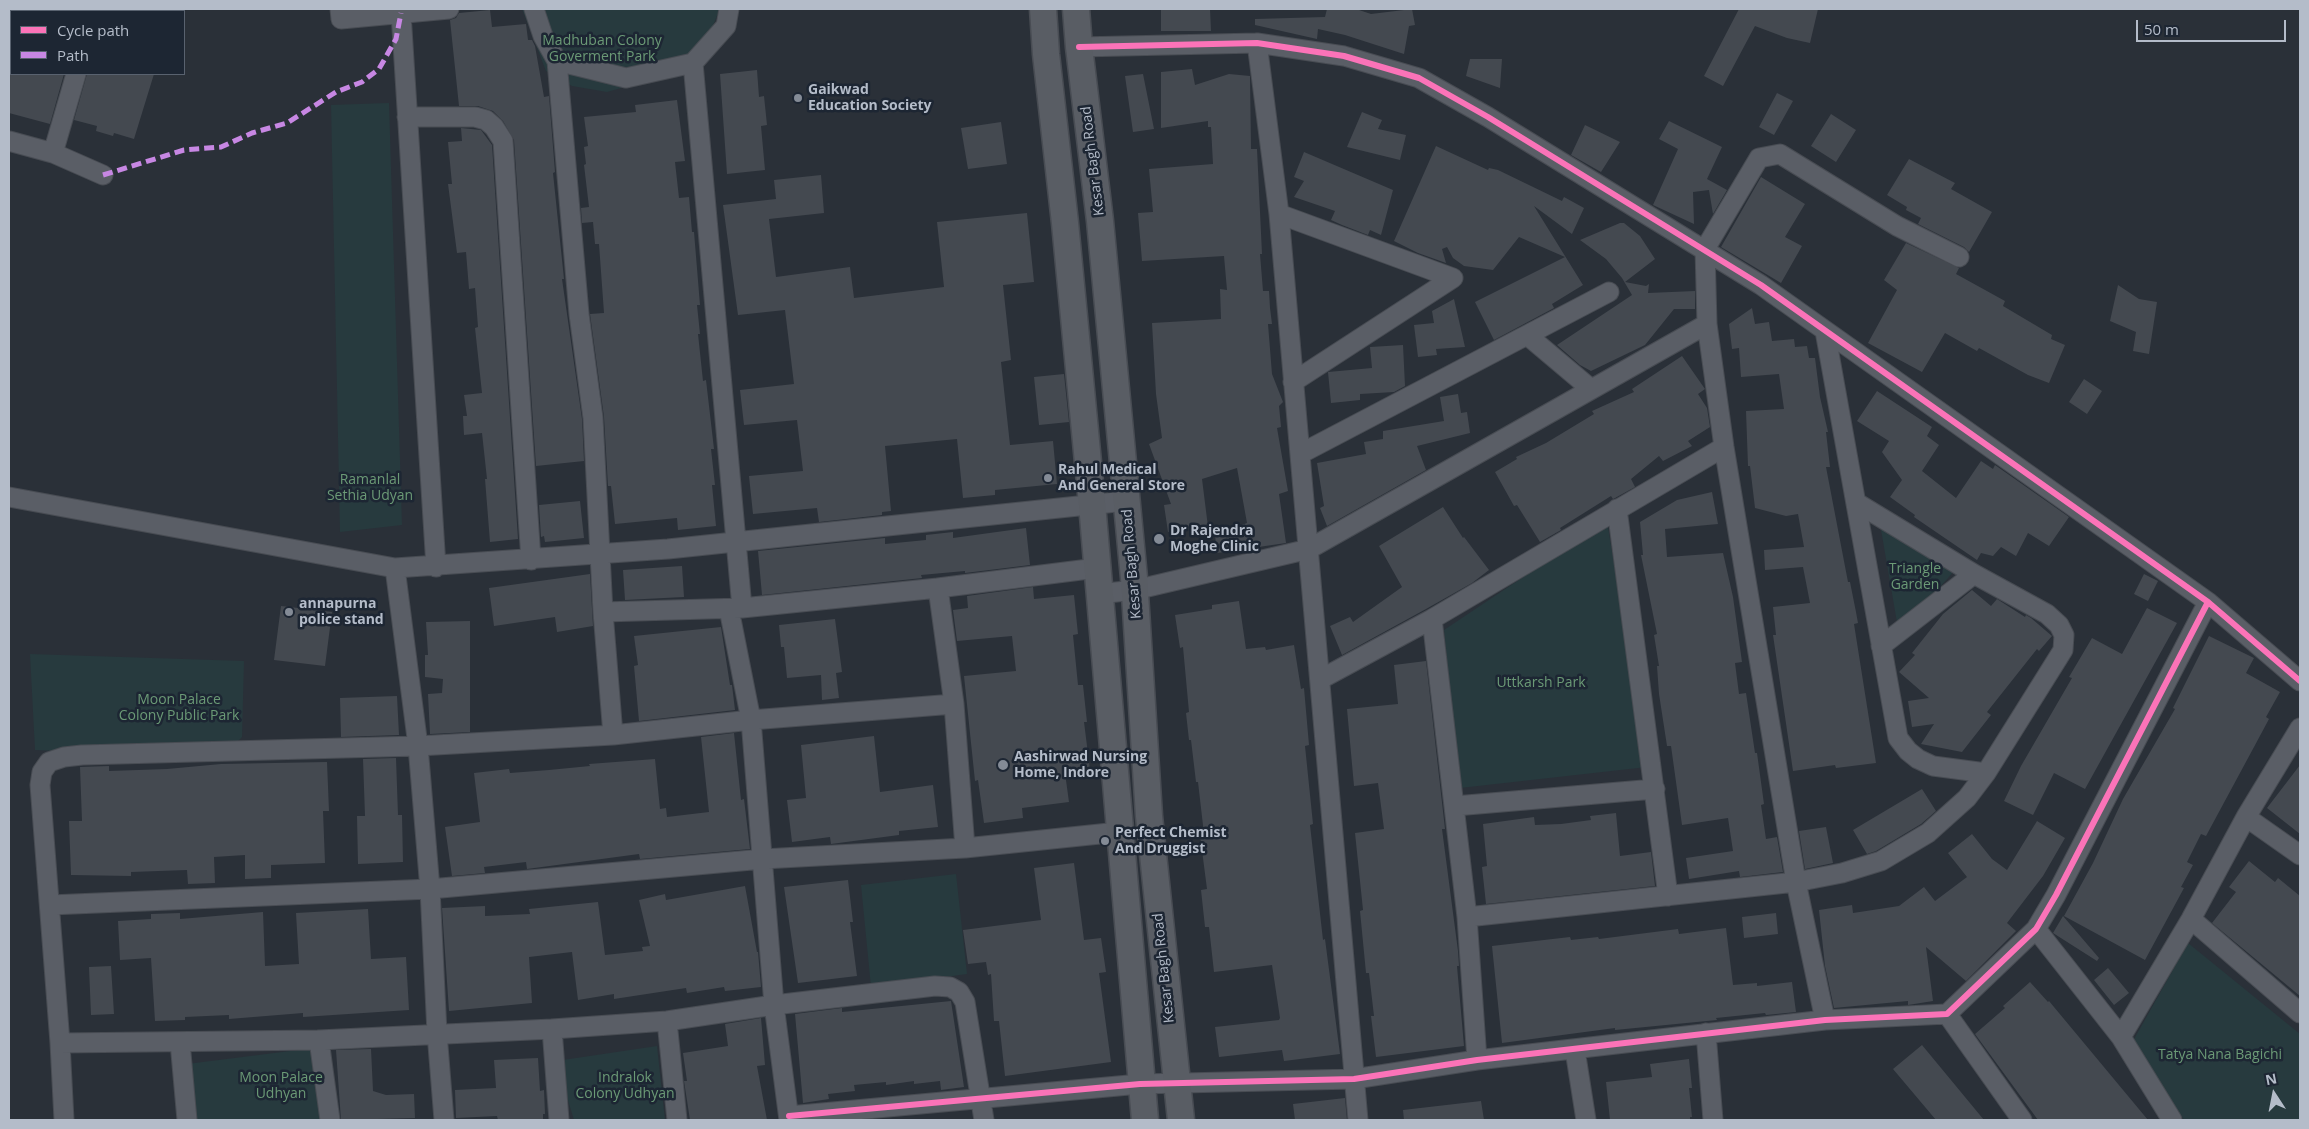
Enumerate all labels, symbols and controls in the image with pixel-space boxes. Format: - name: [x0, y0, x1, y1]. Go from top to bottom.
- legend: [10, 10, 185, 75]
- scale bar: [2139, 10, 2289, 42]
- text: 50 m: [2144, 19, 2179, 39]
- text: Cycle path: [57, 20, 129, 40]
- park label: Madhuban Colony Goverment Park: [542, 33, 662, 65]
- text: Path: [57, 45, 89, 65]
- place label: Gaikwad Education Society: [808, 82, 932, 114]
- marker: Gaikwad Education Society: [792, 92, 804, 104]
- street label: Kesar Bagh Road: [1078, 105, 1108, 217]
- place label: Rahul Medical And General Store: [1058, 462, 1185, 494]
- park label: Ramanlal Sethia Udyan: [327, 472, 413, 504]
- marker: Rahul Medical And General Store: [1042, 472, 1054, 484]
- street label: Kesar Bagh Road: [1119, 508, 1145, 620]
- place label: Dr Rajendra Moghe Clinic: [1170, 523, 1259, 556]
- marker: Dr Rajendra Moghe Clinic: [1152, 532, 1166, 546]
- park label: Triangle Garden: [1889, 561, 1941, 594]
- place label: annapurna police stand: [299, 596, 384, 628]
- marker: annapurna police stand: [283, 606, 295, 618]
- park label: Uttkarsh Park: [1496, 675, 1586, 691]
- park label: Moon Palace Colony Public Park: [119, 692, 239, 724]
- place label: Aashirwad Nursing Home, Indore: [1014, 749, 1147, 782]
- marker: Aashirwad Nursing Home, Indore: [996, 758, 1010, 772]
- place label: Perfect Chemist And Druggist: [1115, 825, 1226, 858]
- marker: Perfect Chemist And Druggist: [1099, 835, 1111, 847]
- street label: Kesar Bagh Road: [1150, 912, 1178, 1024]
- park label: Tatya Nana Bagichi: [2158, 1047, 2282, 1063]
- text: N: [2264, 1068, 2278, 1089]
- north arrow: [2249, 1069, 2299, 1119]
- park label: Moon Palace Udhyan: [239, 1070, 323, 1102]
- park label: Indralok Colony Udhyan: [575, 1070, 675, 1102]

